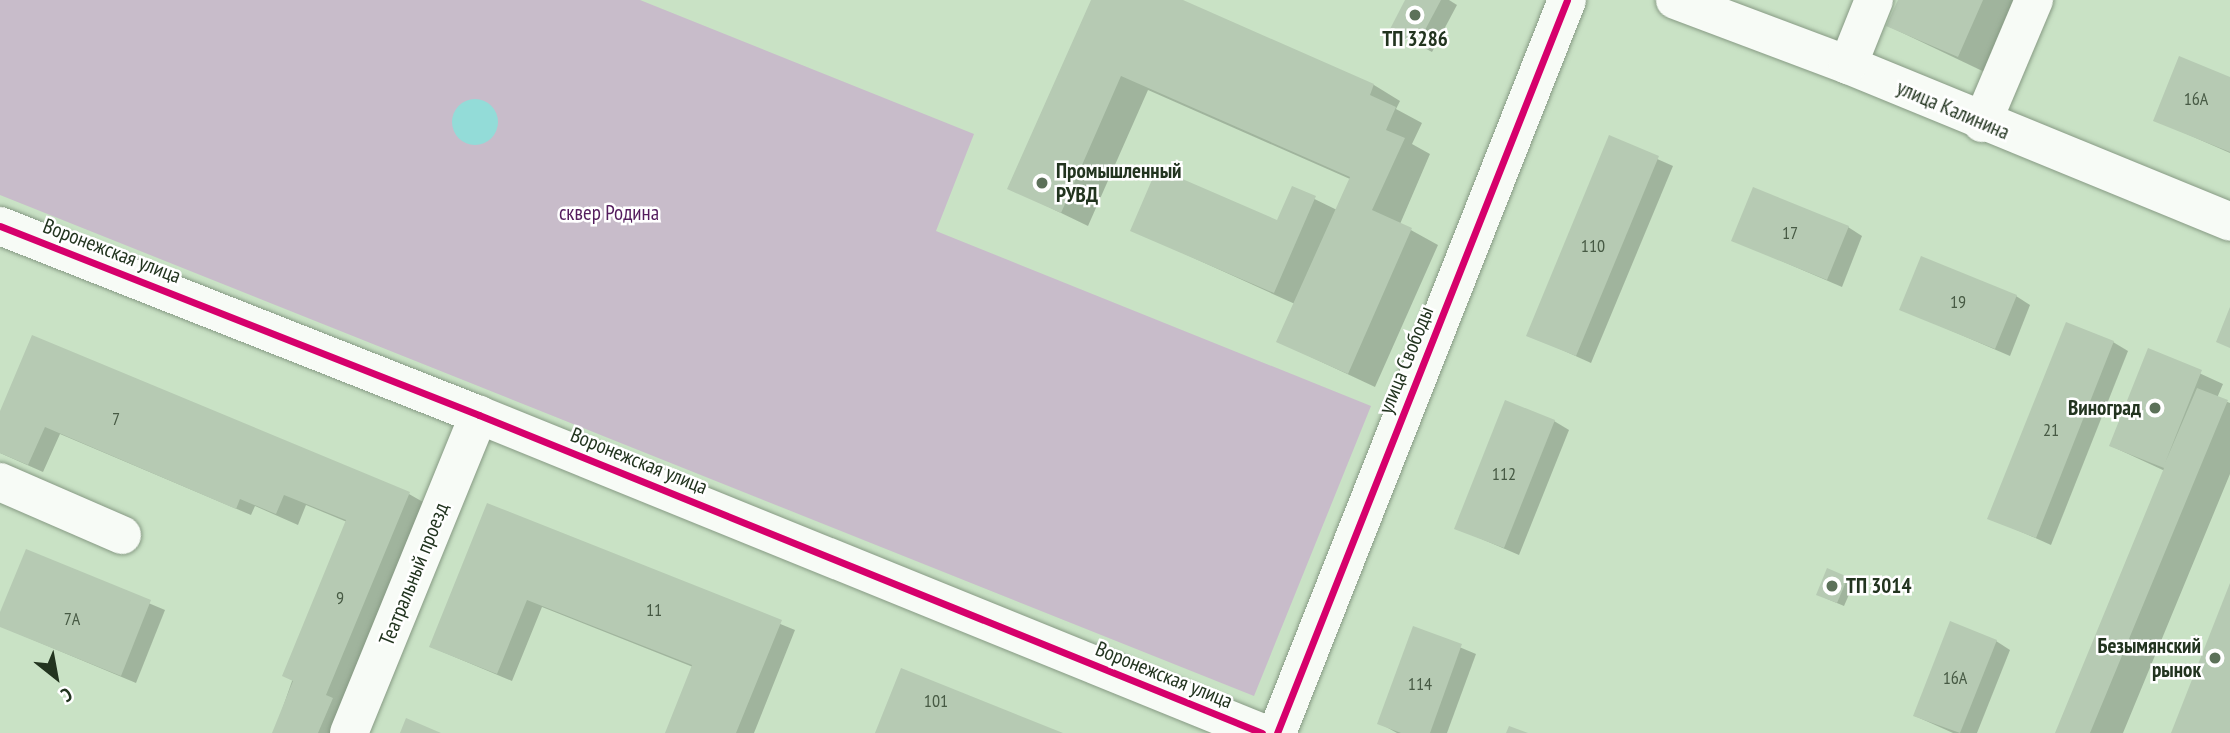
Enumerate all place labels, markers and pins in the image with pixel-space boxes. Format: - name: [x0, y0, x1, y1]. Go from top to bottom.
- marker: ТП 3286: [1407, 7, 1423, 23]
- place label: ТП 3286: [1382, 26, 1448, 52]
- place label: Промышленный РУВД: [1056, 158, 1182, 208]
- marker: Промышленный РУВД: [1034, 175, 1050, 191]
- place label: Виноград: [2068, 395, 2141, 421]
- marker: Виноград: [2147, 400, 2163, 416]
- place label: ТП 3014: [1846, 573, 1911, 599]
- marker: ТП 3014: [1824, 578, 1840, 594]
- place label: Безымянский рынок: [2098, 633, 2201, 683]
- marker: Безымянский рынок: [2207, 650, 2223, 666]

